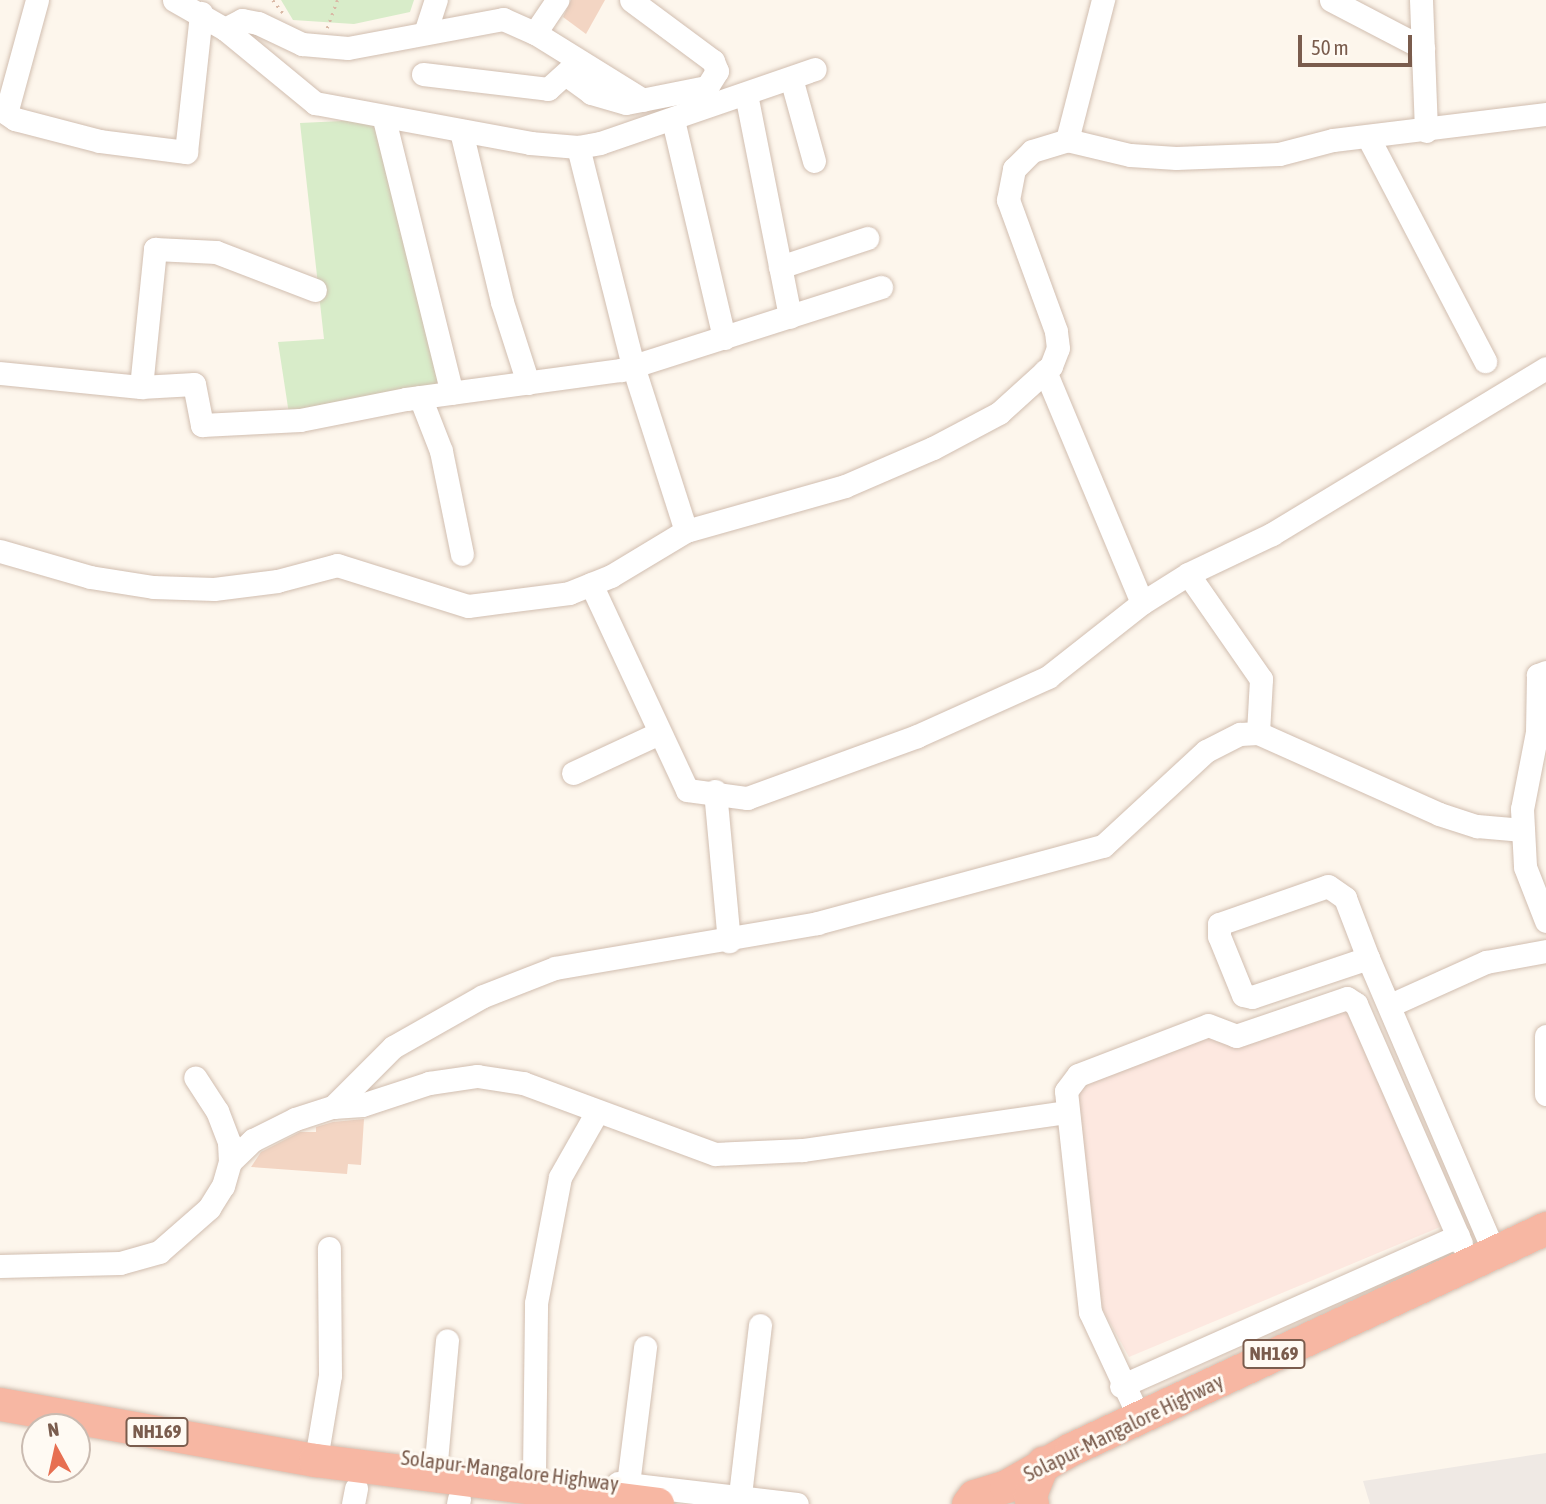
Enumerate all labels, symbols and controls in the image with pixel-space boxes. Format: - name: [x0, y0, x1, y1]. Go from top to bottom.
- scale bar: [1301, 21, 1415, 65]
- text: 50 m: [1311, 35, 1349, 59]
- road number: NH169: [1241, 1338, 1307, 1370]
- street label: Solapur-Mangalore Highway: [1019, 1368, 1227, 1486]
- north arrow: [21, 1413, 91, 1483]
- road number: NH169: [124, 1416, 190, 1448]
- text: N: [46, 1418, 60, 1441]
- street label: Solapur-Mangalore Highway: [400, 1444, 620, 1496]

